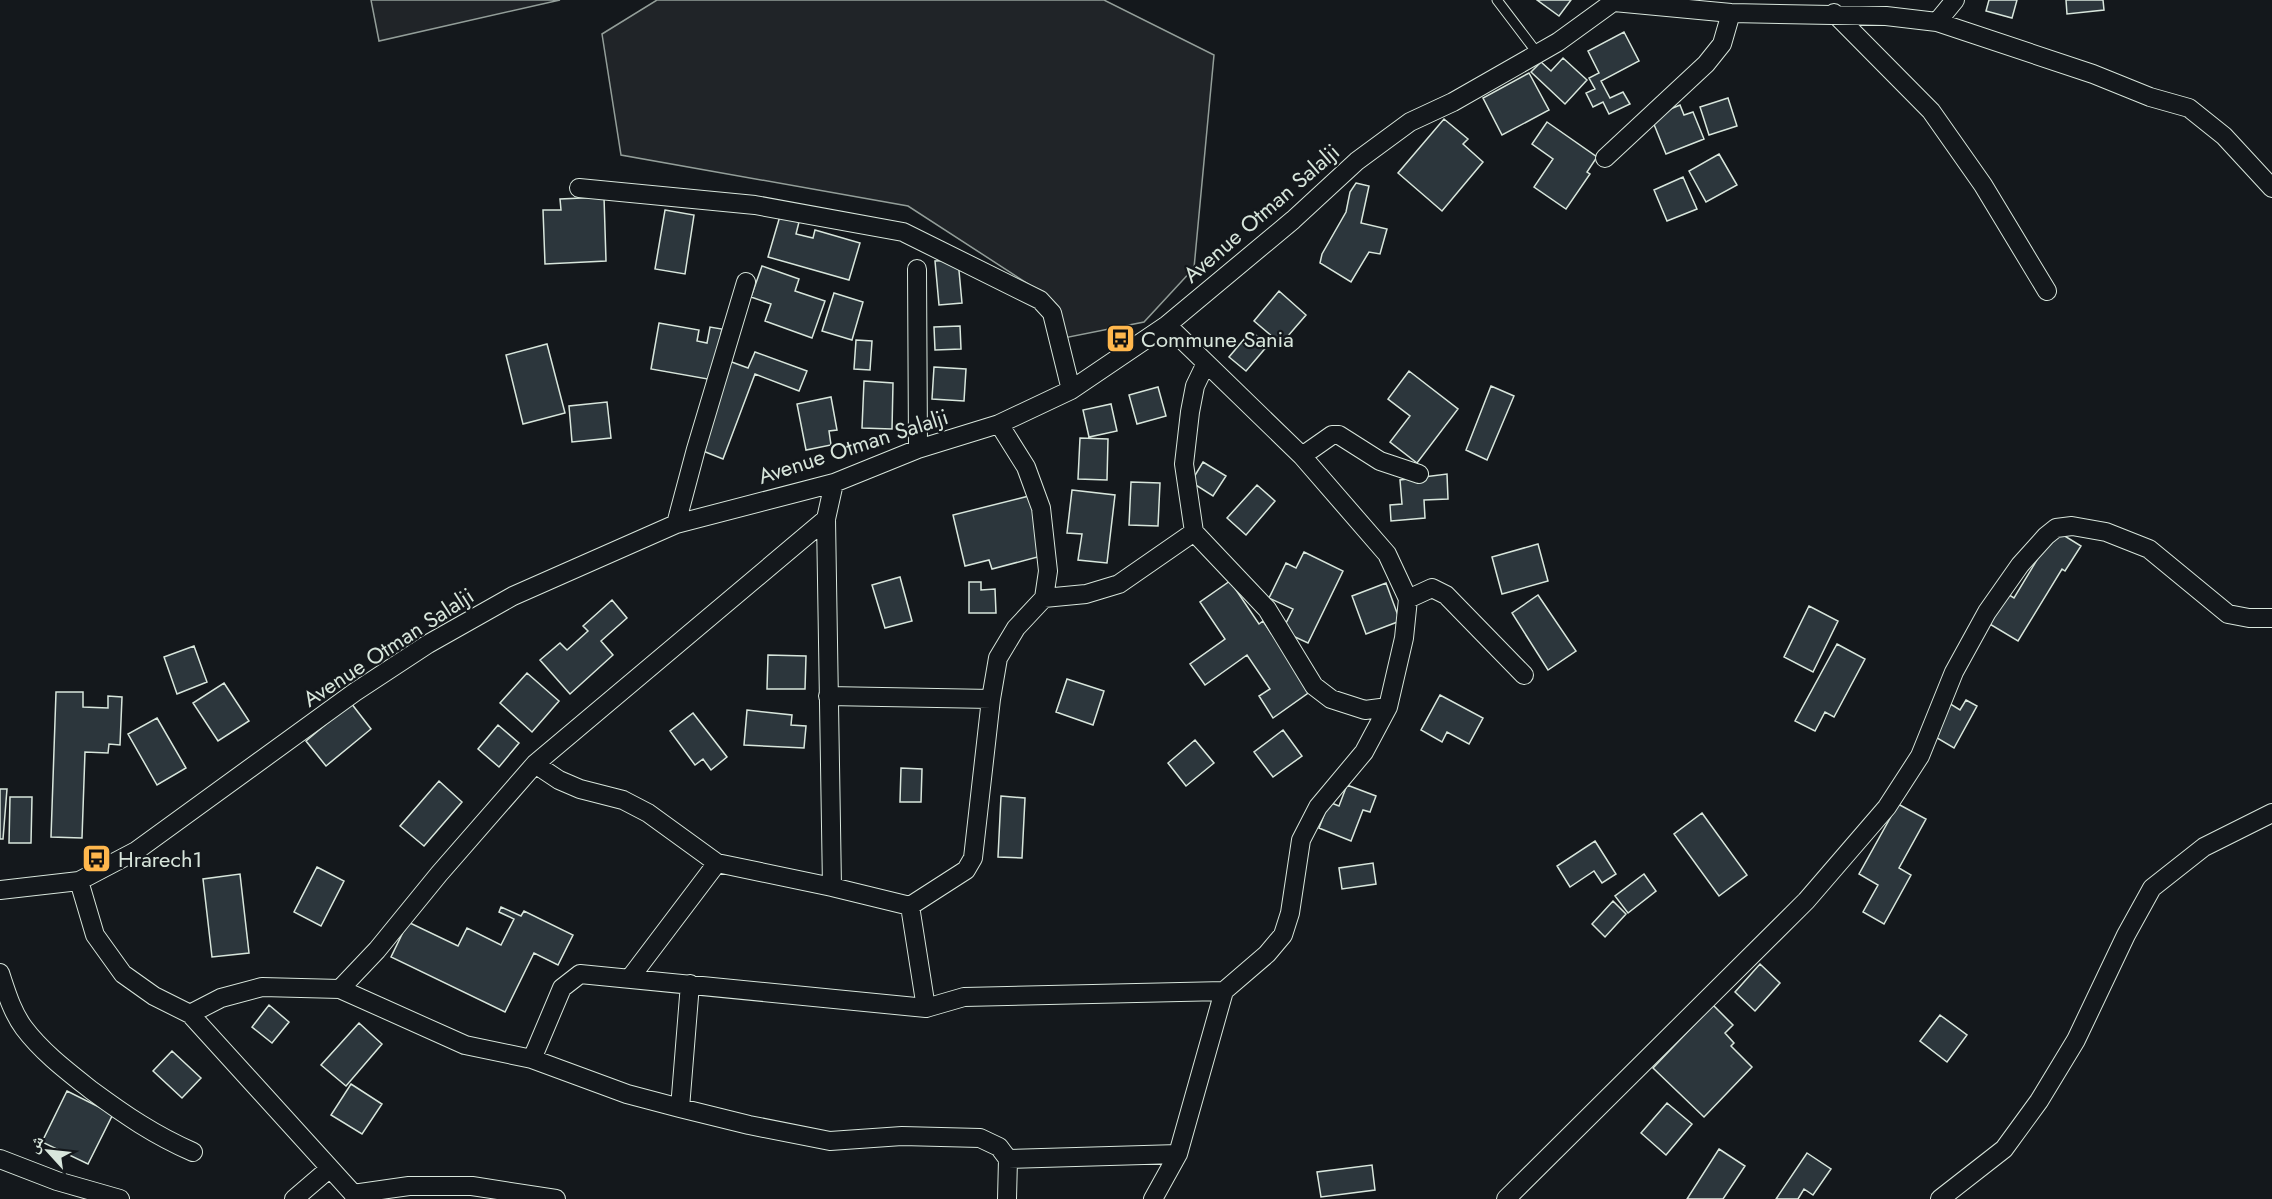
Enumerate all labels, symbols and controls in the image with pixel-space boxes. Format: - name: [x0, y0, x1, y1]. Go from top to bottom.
- street label: Avenue Otman Salalji: [1176, 136, 1346, 290]
- bus stop icon: Commune Sania: [1104, 323, 1136, 355]
- place label: Commune Sania: [1141, 323, 1294, 355]
- street label: Avenue Otman Salalji: [754, 400, 952, 492]
- street label: Avenue Otman Salalji: [296, 580, 480, 714]
- bus stop icon: Hrarech1: [81, 843, 113, 875]
- place label: Hrarech1: [118, 843, 202, 875]
- north arrow: [18, 1121, 78, 1181]
- text: ش: [21, 1132, 49, 1157]

